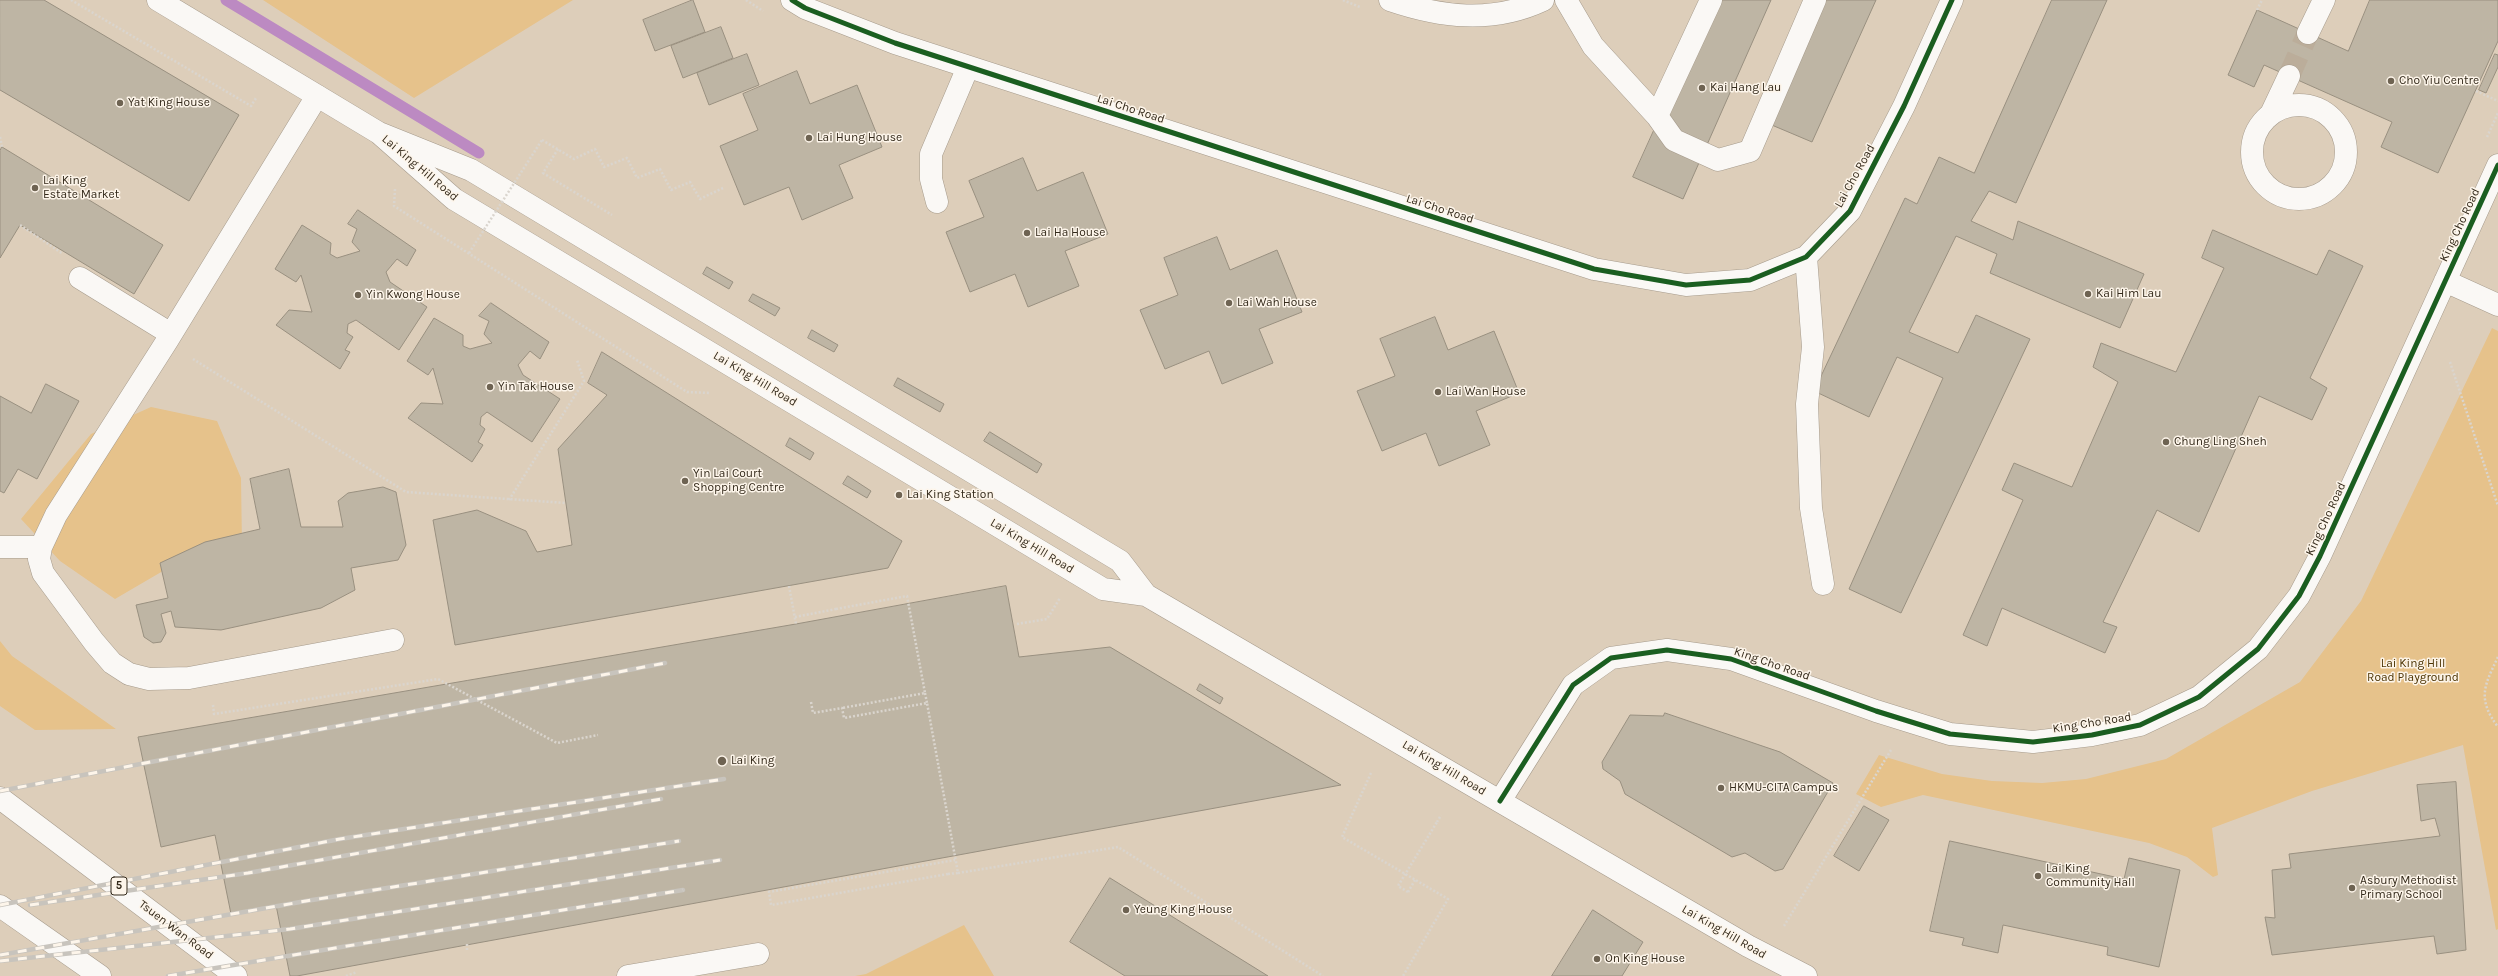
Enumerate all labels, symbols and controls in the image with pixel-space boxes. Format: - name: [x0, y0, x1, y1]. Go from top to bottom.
- place label: Cho Yiu Centre: [2399, 74, 2479, 88]
- marker: Cho Yiu Centre: [2386, 76, 2396, 86]
- place label: Kai Hang Lau: [1710, 81, 1781, 95]
- marker: Kai Hang Lau: [1697, 83, 1707, 93]
- street label: Lai Cho Road: [1095, 91, 1167, 127]
- place label: Yat King House: [128, 96, 210, 110]
- marker: Yat King House: [115, 98, 125, 108]
- place label: Lai Hung House: [817, 131, 902, 145]
- street label: Lai King Hill Road: [379, 132, 461, 204]
- marker: Lai Hung House: [804, 133, 814, 143]
- street label: Lai Cho Road: [1832, 142, 1878, 210]
- place label: Lai King Estate Market: [43, 174, 119, 202]
- marker: Lai King Estate Market: [30, 183, 40, 193]
- street label: King Cho Road: [2437, 186, 2483, 264]
- street label: Lai Cho Road: [1404, 191, 1476, 227]
- place label: Lai Ha House: [1035, 226, 1105, 240]
- marker: Lai Ha House: [1022, 228, 1032, 238]
- place label: Kai Him Lau: [2096, 287, 2161, 301]
- place label: Yin Kwong House: [366, 288, 460, 302]
- marker: Kai Him Lau: [2083, 289, 2093, 299]
- marker: Yin Kwong House: [353, 290, 363, 300]
- place label: Lai Wah House: [1237, 296, 1317, 310]
- marker: Lai Wah House: [1224, 298, 1234, 308]
- street label: Lai King Hill Road: [711, 348, 799, 410]
- place label: Yin Tak House: [498, 380, 574, 394]
- marker: Yin Tak House: [485, 382, 495, 392]
- place label: Lai Wan House: [1446, 385, 1526, 399]
- marker: Lai Wan House: [1433, 387, 1443, 397]
- place label: Chung Ling Sheh: [2174, 435, 2267, 449]
- marker: Chung Ling Sheh: [2161, 437, 2171, 447]
- place label: Yin Lai Court Shopping Centre: [693, 467, 784, 495]
- marker: Yin Lai Court Shopping Centre: [680, 476, 690, 486]
- street label: King Cho Road: [2303, 480, 2349, 558]
- place label: Lai King Station: [907, 488, 994, 502]
- marker: Lai King Station: [894, 490, 904, 500]
- street label: Lai King Hill Road: [988, 515, 1076, 577]
- street label: King Cho Road: [1732, 644, 1812, 684]
- park label: Lai King Hill Road Playground: [2367, 657, 2459, 685]
- street label: King Cho Road: [2052, 710, 2132, 736]
- street label: Lai King Hill Road: [1400, 737, 1488, 799]
- place label: Lai King: [731, 754, 775, 768]
- marker: Lai King: [716, 755, 728, 767]
- place label: HKMU-CITA Campus: [1729, 781, 1838, 795]
- marker: HKMU-CITA Campus: [1716, 783, 1726, 793]
- place label: Lai King Community Hall: [2046, 862, 2135, 890]
- marker: Lai King Community Hall: [2033, 871, 2043, 881]
- place label: Asbury Methodist Primary School: [2360, 874, 2456, 902]
- road number: 5: [111, 877, 127, 895]
- marker: Asbury Methodist Primary School: [2347, 883, 2357, 893]
- street label: Tsuen Wan Road: [136, 897, 216, 963]
- street label: Lai King Hill Road: [1679, 902, 1769, 962]
- place label: Yeung King House: [1134, 903, 1232, 917]
- marker: Yeung King House: [1121, 905, 1131, 915]
- place label: On King House: [1605, 952, 1685, 966]
- marker: On King House: [1592, 954, 1602, 964]

